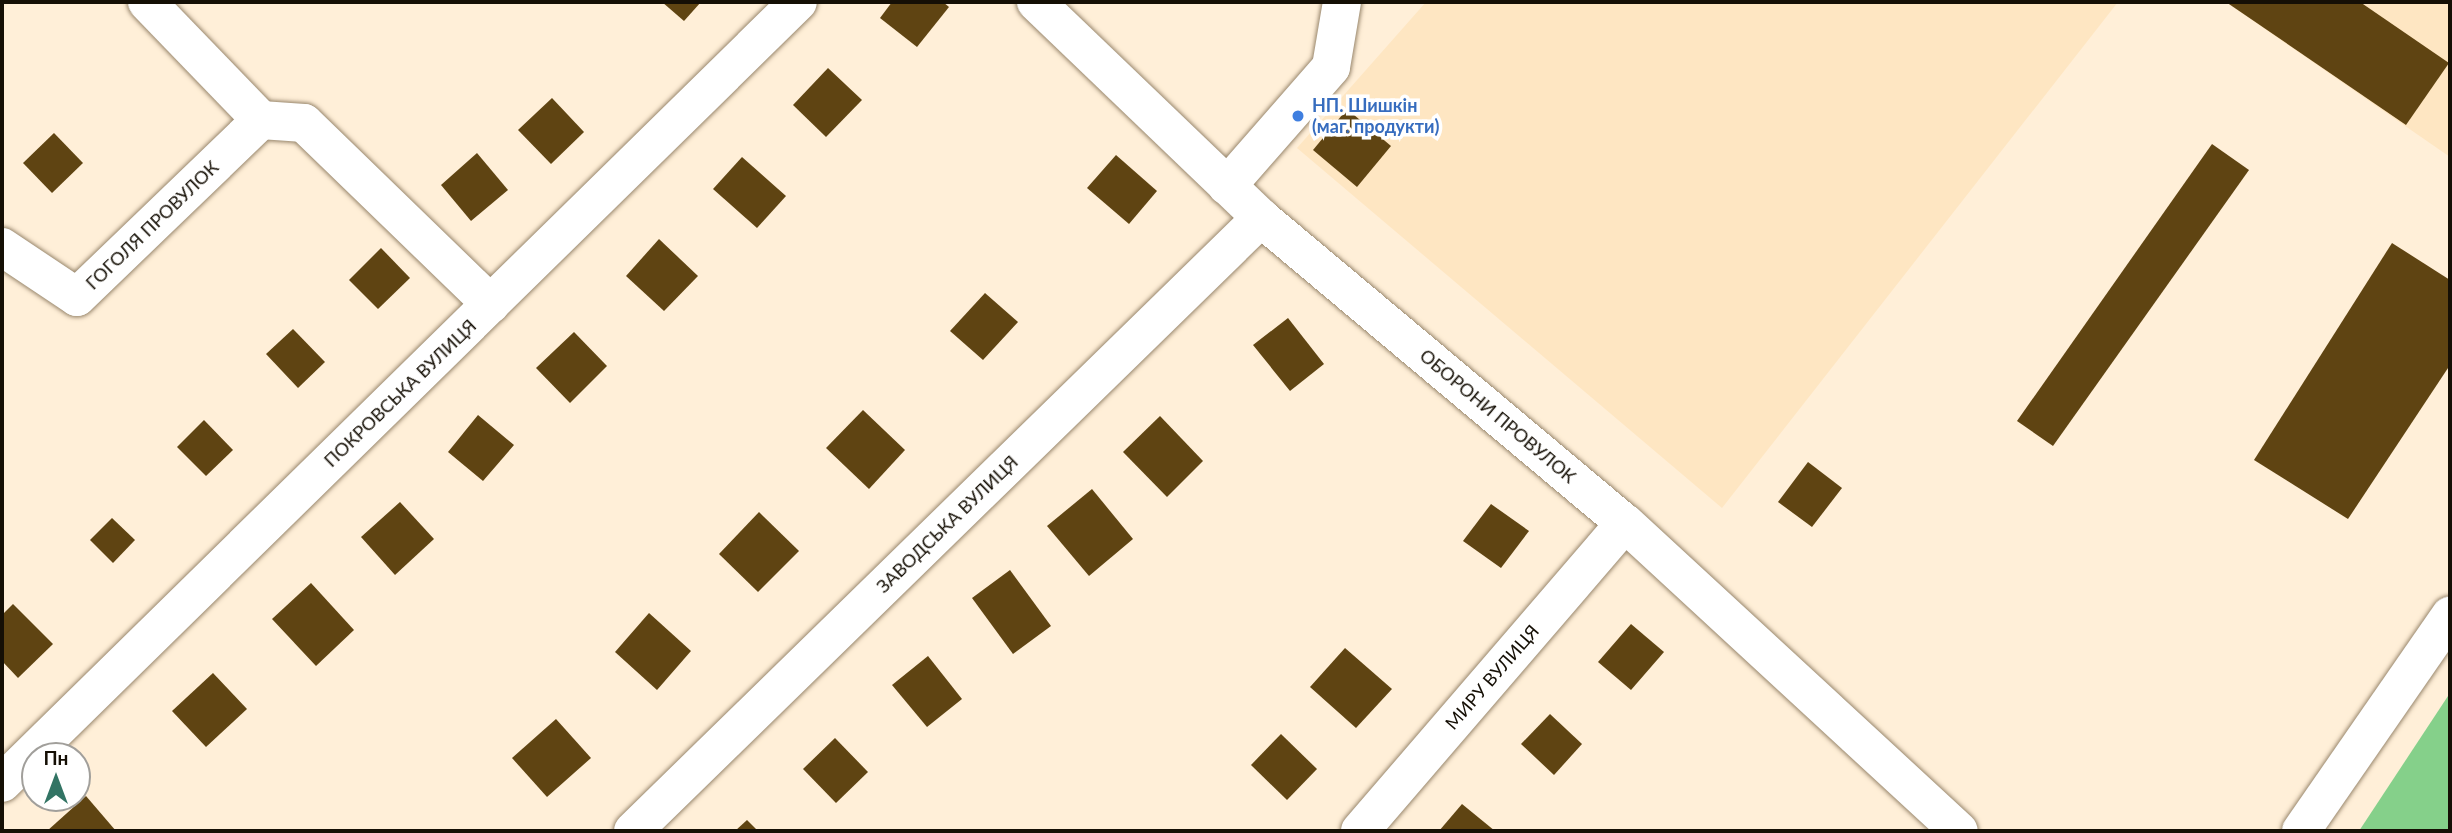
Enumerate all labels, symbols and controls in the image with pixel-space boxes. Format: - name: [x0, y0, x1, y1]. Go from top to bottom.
- place label: НП. Шишкін (маг. продукти): [1312, 95, 1439, 138]
- marker: НП. Шишкін (маг. продукти): [1290, 108, 1306, 124]
- street label: ГОГОЛЯ ПРОВУЛОК: [81, 156, 223, 294]
- street label: ПОКРОВСЬКА ВУЛИЦЯ: [320, 315, 480, 471]
- street label: ОБОРОНИ ПРОВУЛОК: [1416, 344, 1580, 488]
- street label: ЗАВОДСЬКА ВУЛИЦЯ: [872, 451, 1022, 597]
- street label: МИРУ ВУЛИЦЯ: [1441, 620, 1543, 734]
- north arrow: [21, 742, 91, 812]
- text: Пн: [44, 746, 68, 769]

